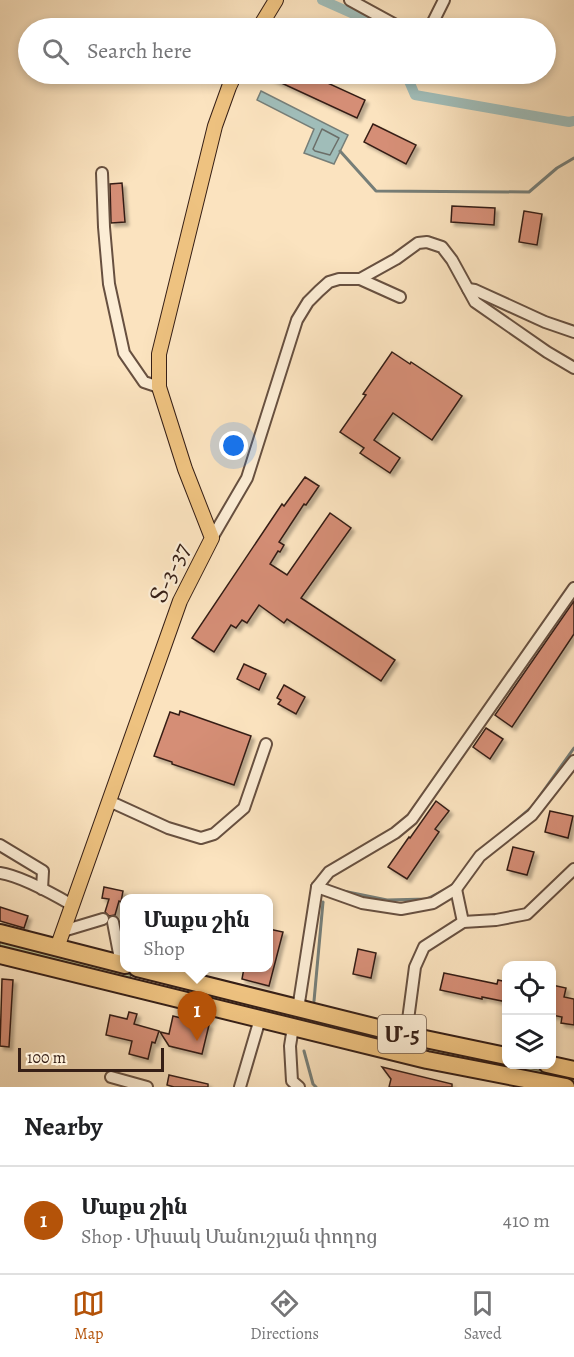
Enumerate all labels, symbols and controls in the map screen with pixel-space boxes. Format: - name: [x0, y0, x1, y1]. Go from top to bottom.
- search box: [18, 18, 556, 84]
- icon: search: [39, 35, 72, 68]
- text: Search here: [87, 36, 192, 66]
- your location: [219, 431, 248, 460]
- street label: Տ-3-37: [142, 537, 198, 608]
- popup: [120, 894, 273, 972]
- text: Մաքս շին: [143, 905, 250, 935]
- text: Shop: [143, 935, 185, 962]
- map controls: [502, 961, 556, 1069]
- button: locate: [502, 961, 556, 1015]
- pin: 1: [178, 992, 216, 1041]
- road number: Մ-5: [378, 1015, 426, 1053]
- button: layers: [502, 1015, 556, 1069]
- scale bar: [18, 1045, 164, 1072]
- text: 100 m: [27, 1047, 66, 1069]
- text: Nearby: [24, 1109, 103, 1144]
- text: Մաքս շին: [81, 1192, 187, 1222]
- text: 1: [40, 1207, 47, 1234]
- text: 410 m: [503, 1207, 550, 1234]
- text: Shop · Միսակ Մանուշյան փողոց: [81, 1223, 377, 1250]
- tab: Map: [72, 1287, 105, 1345]
- tab: Directions: [250, 1287, 319, 1345]
- tab: Saved: [464, 1287, 502, 1345]

